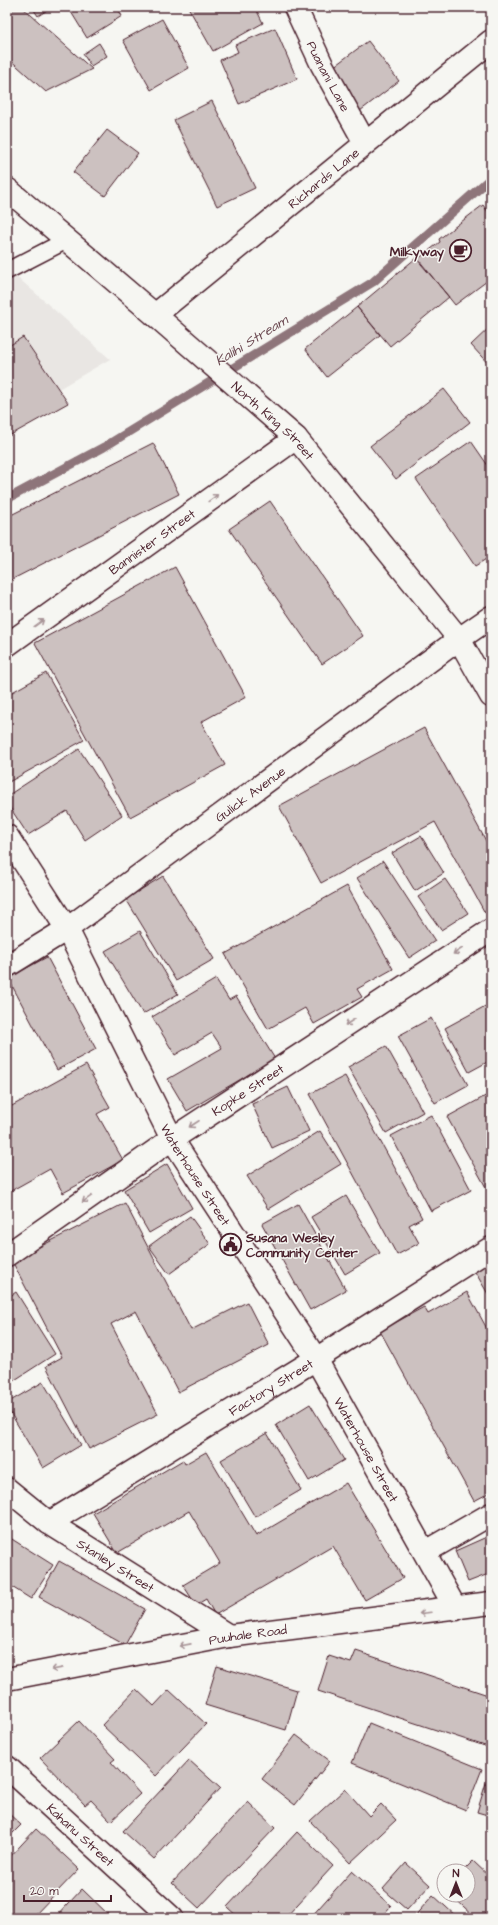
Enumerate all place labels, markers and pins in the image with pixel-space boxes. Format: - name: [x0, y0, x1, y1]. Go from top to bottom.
- cafe icon: Milkyway: [447, 238, 473, 264]
- place label: Milkyway: [390, 243, 445, 262]
- place label: Susana Wesley Community Center: [245, 1229, 358, 1263]
- public building icon: Susana Wesley Community Center: [217, 1231, 243, 1257]

